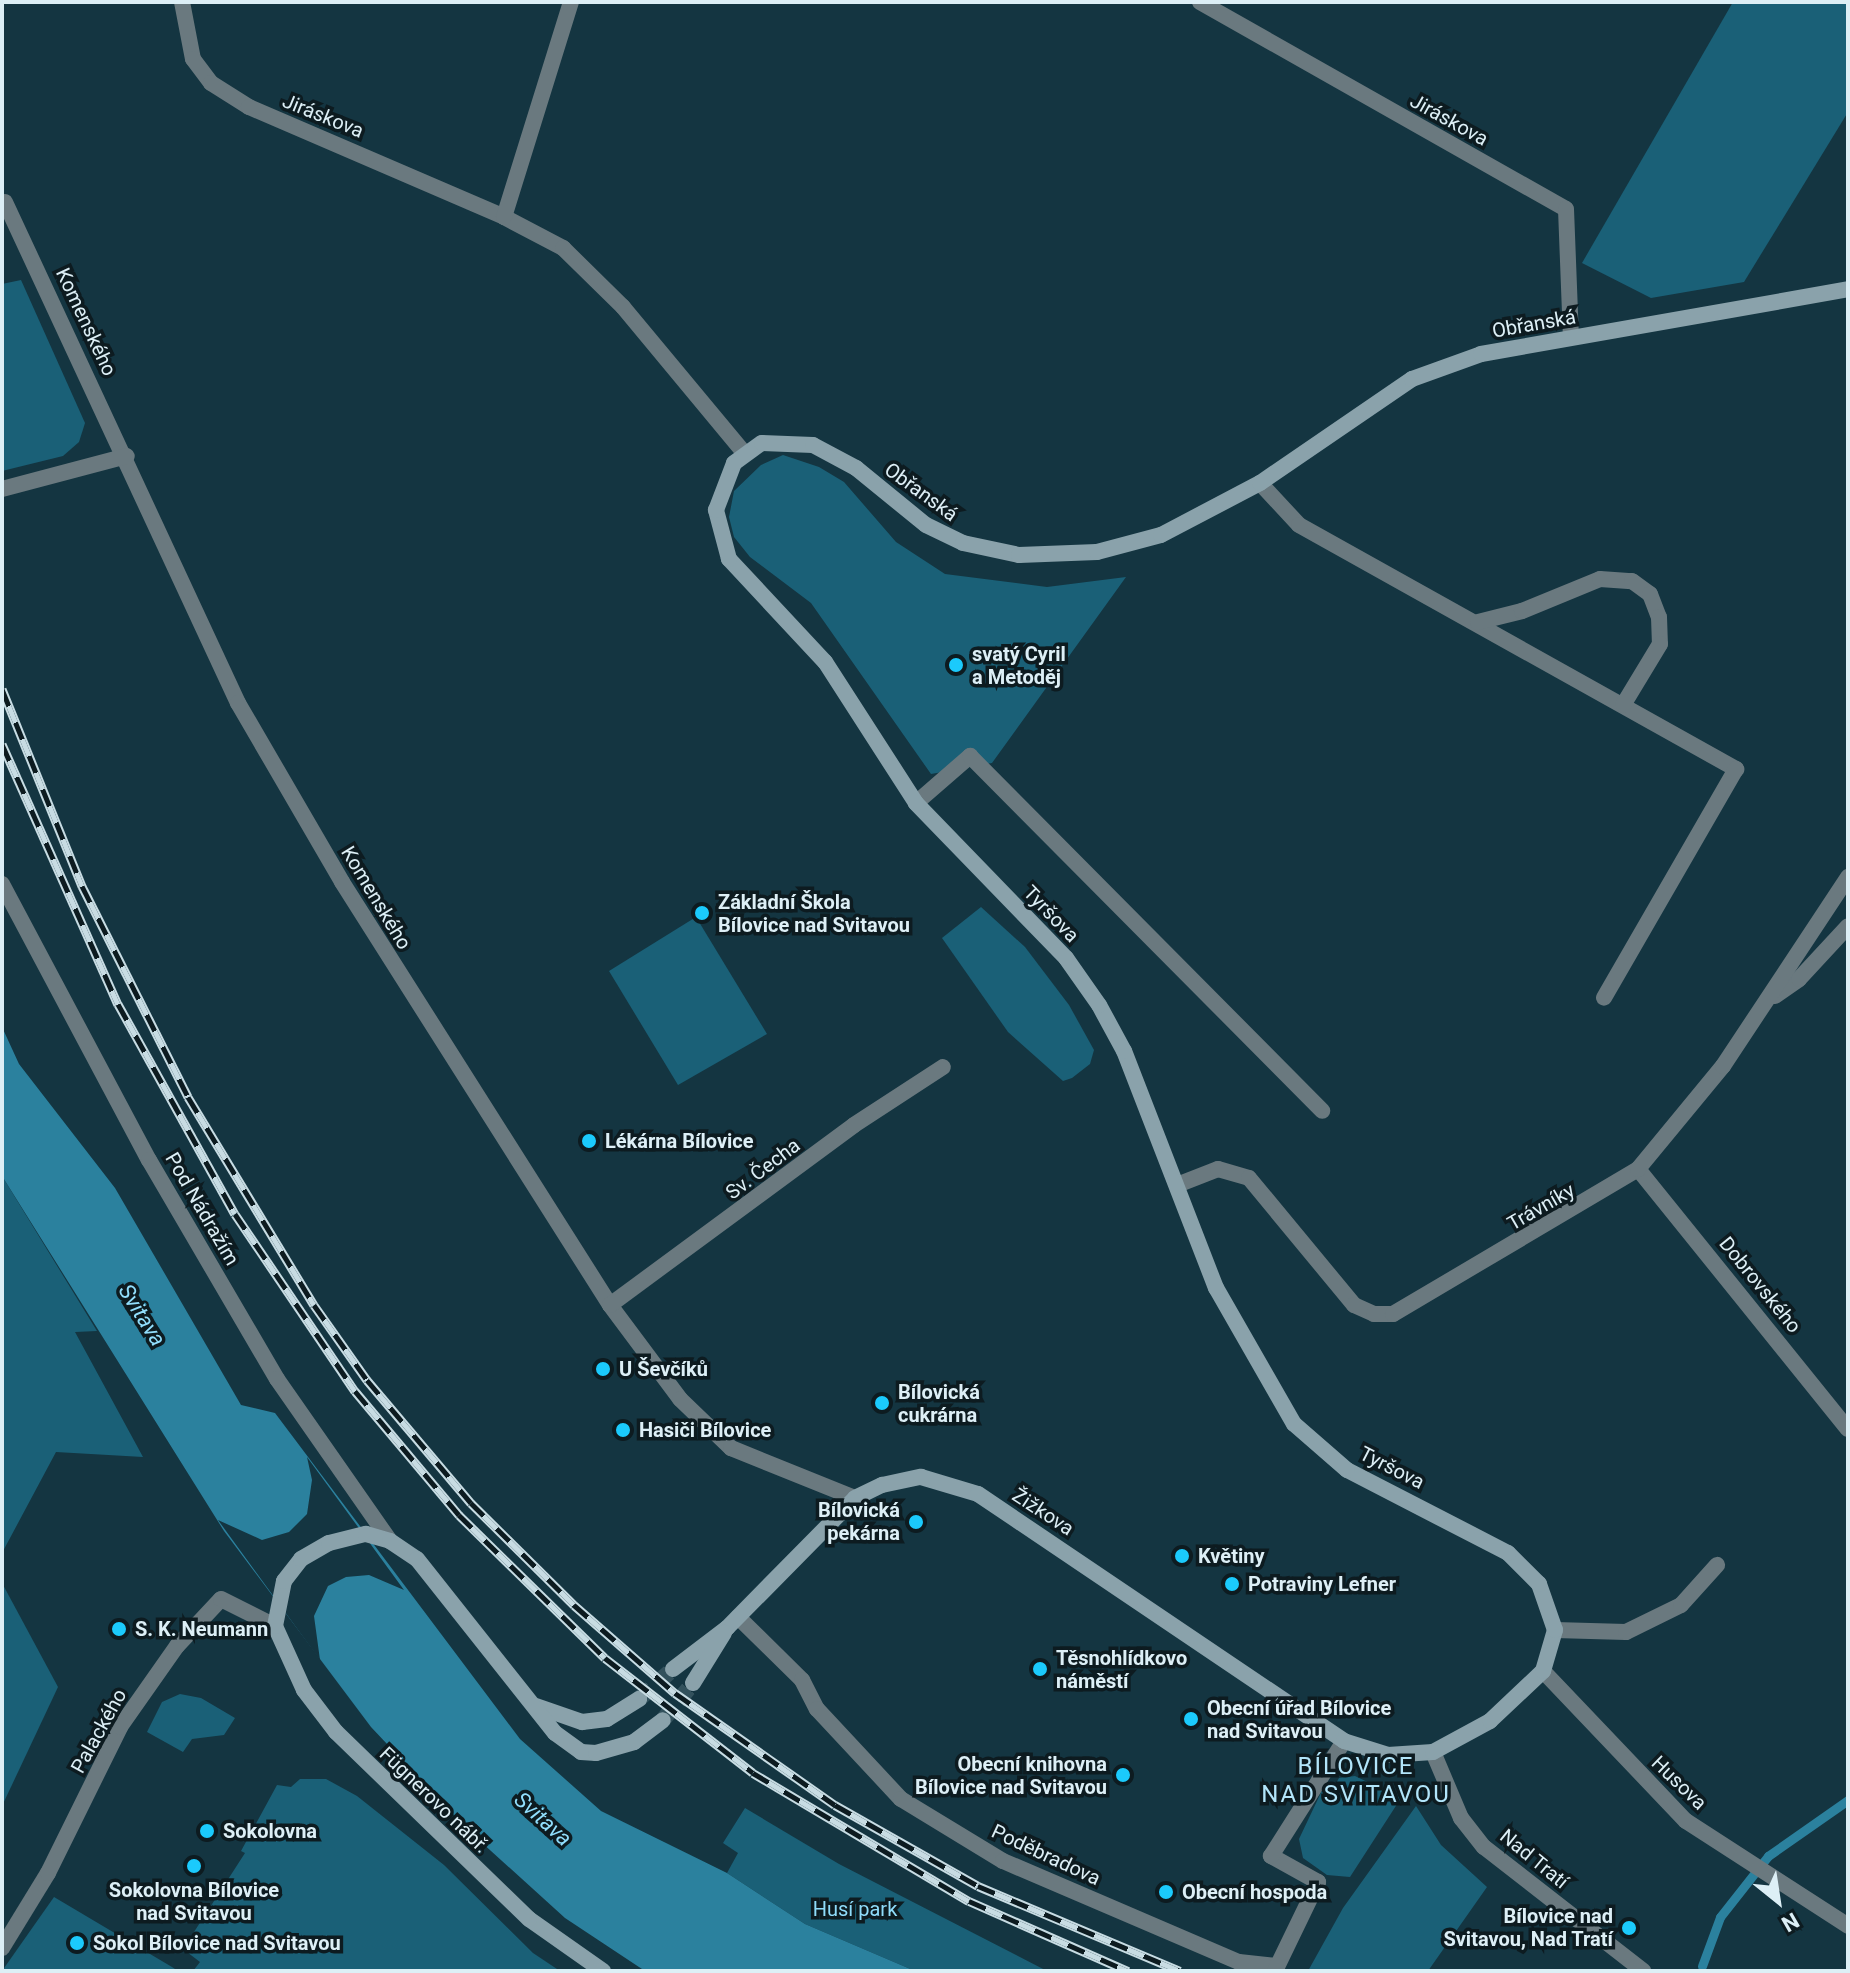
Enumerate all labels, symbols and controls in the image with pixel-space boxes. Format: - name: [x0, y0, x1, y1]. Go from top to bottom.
- street label: Jiráskova: [279, 89, 367, 143]
- street label: Jiráskova: [1406, 89, 1492, 151]
- street label: Komenského: [51, 264, 121, 380]
- street label: Obřanská: [1490, 305, 1578, 343]
- street label: Obřanská: [880, 457, 962, 527]
- place label: svatý Cyril a Metoděj: [972, 642, 1066, 689]
- marker: svatý Cyril a Metoděj: [947, 656, 965, 674]
- street label: Komenského: [336, 842, 416, 954]
- street label: Tyršova: [1018, 881, 1084, 947]
- place label: Základní Škola Bílovice nad Svitavou: [718, 890, 910, 937]
- marker: Základní Škola Bílovice nad Svitavou: [693, 904, 711, 922]
- place label: Lékárna Bílovice: [605, 1129, 754, 1153]
- marker: Lékárna Bílovice: [580, 1132, 598, 1150]
- street label: Sv. Čecha: [721, 1133, 805, 1205]
- street label: Pod Nádražím: [160, 1148, 244, 1270]
- street label: Trávníky: [1503, 1178, 1579, 1236]
- street label: Dobrovského: [1714, 1232, 1806, 1338]
- water label: Svitava: [113, 1279, 171, 1351]
- place label: U Ševčíků: [619, 1357, 708, 1381]
- marker: U Ševčíků: [594, 1360, 612, 1378]
- place label: Bílovická cukrárna: [898, 1380, 980, 1427]
- marker: Bílovická cukrárna: [873, 1394, 891, 1412]
- place label: Hasiči Bílovice: [639, 1418, 771, 1442]
- marker: Hasiči Bílovice: [614, 1421, 632, 1439]
- street label: Tyršova: [1356, 1442, 1428, 1494]
- street label: Žižkova: [1008, 1483, 1078, 1541]
- place label: Bílovická pekárna: [818, 1498, 900, 1545]
- marker: Bílovická pekárna: [907, 1513, 925, 1531]
- place label: Květiny: [1198, 1544, 1264, 1568]
- marker: Květiny: [1173, 1547, 1191, 1565]
- place label: Potraviny Lefner: [1248, 1572, 1396, 1596]
- marker: Potraviny Lefner: [1223, 1575, 1241, 1593]
- place label: S. K. Neumann: [135, 1617, 268, 1641]
- marker: S. K. Neumann: [110, 1620, 128, 1638]
- place label: Těsnohlídkovo náměstí: [1056, 1646, 1187, 1693]
- marker: Těsnohlídkovo náměstí: [1031, 1660, 1049, 1678]
- street label: Palackého: [66, 1685, 132, 1777]
- place label: Obecní úřad Bílovice nad Svitavou: [1207, 1696, 1391, 1743]
- marker: Obecní úřad Bílovice nad Svitavou: [1182, 1710, 1200, 1728]
- street label: Fügnerovo nábř.: [374, 1742, 494, 1858]
- street label: Husova: [1646, 1751, 1712, 1815]
- place label: Obecní knihovna Bílovice nad Svitavou: [915, 1752, 1107, 1799]
- district label: BÍLOVICE NAD SVITAVOU: [1261, 1753, 1451, 1809]
- marker: Obecní knihovna Bílovice nad Svitavou: [1114, 1766, 1132, 1784]
- water label: Svitava: [509, 1786, 577, 1852]
- place label: Sokolovna: [223, 1819, 317, 1843]
- street label: Poděbradova: [988, 1819, 1104, 1891]
- marker: Sokolovna: [198, 1822, 216, 1840]
- street label: Nad Tratí: [1495, 1824, 1573, 1894]
- marker: Sokolovna Bílovice nad Svitavou: [185, 1857, 203, 1875]
- north arrow: [1738, 1861, 1818, 1941]
- place label: Sokolovna Bílovice nad Svitavou: [109, 1878, 279, 1925]
- place label: Obecní hospoda: [1182, 1880, 1327, 1904]
- marker: Obecní hospoda: [1157, 1883, 1175, 1901]
- park label: Husí park: [813, 1897, 897, 1921]
- place label: Bílovice nad Svitavou, Nad Tratí: [1443, 1904, 1613, 1951]
- text: N: [1777, 1908, 1803, 1937]
- marker: Bílovice nad Svitavou, Nad Tratí: [1620, 1919, 1638, 1937]
- place label: Sokol Bílovice nad Svitavou: [93, 1931, 341, 1955]
- marker: Sokol Bílovice nad Svitavou: [68, 1934, 86, 1952]

